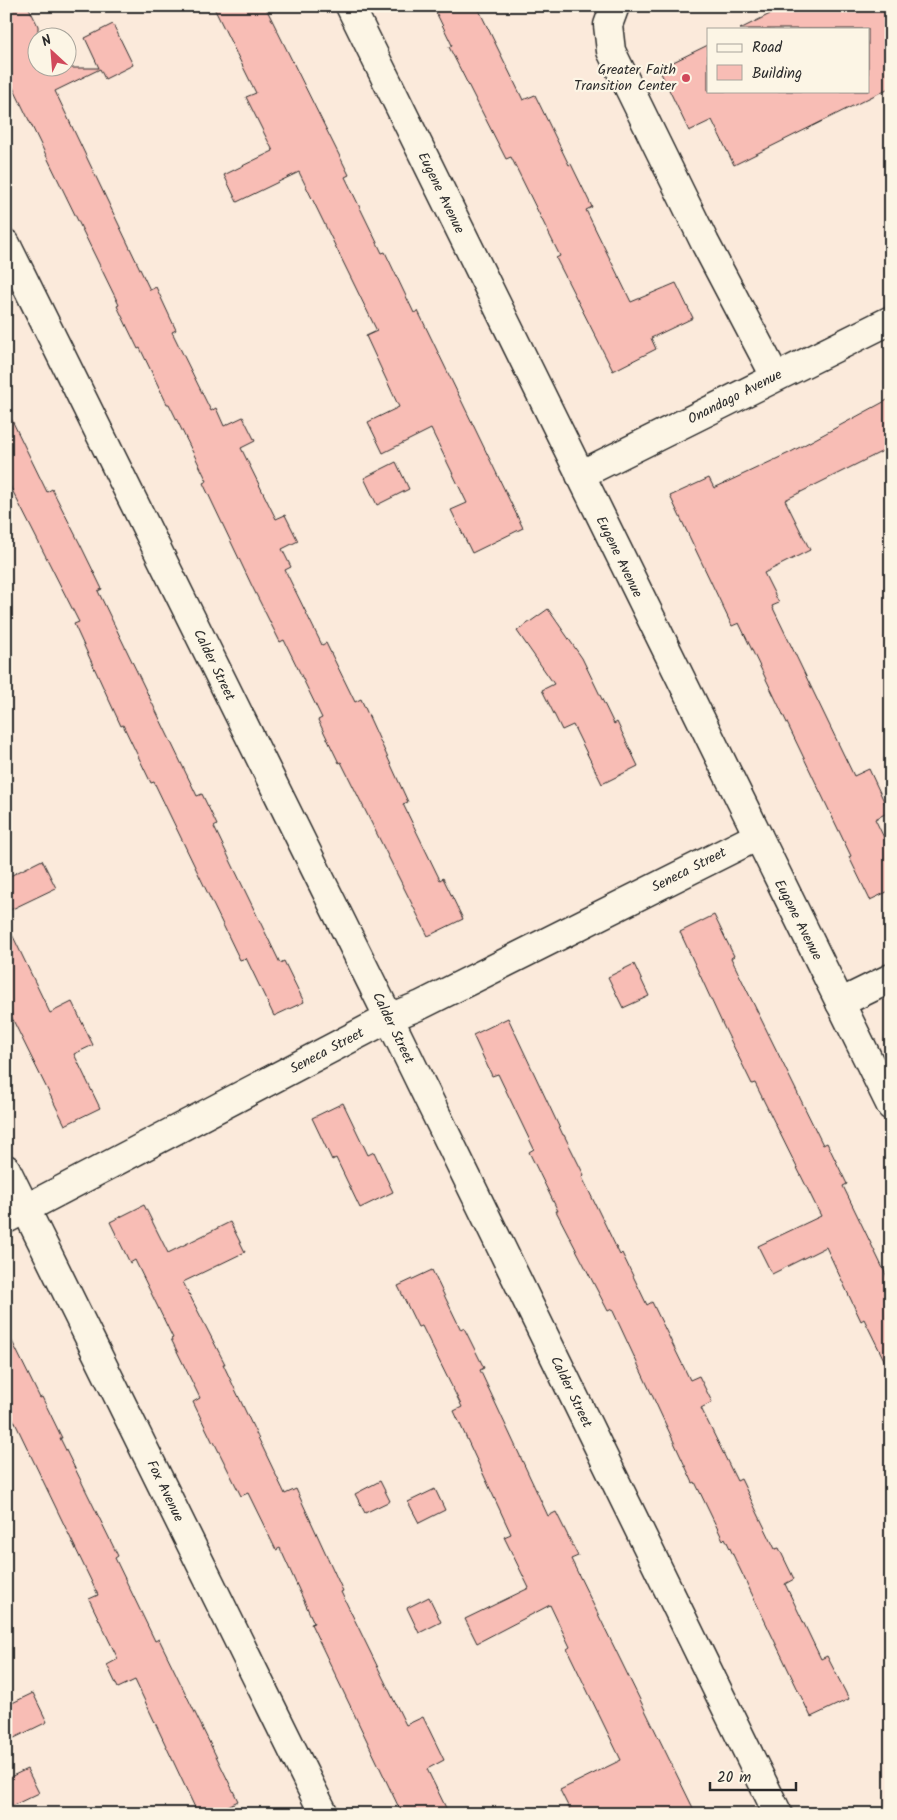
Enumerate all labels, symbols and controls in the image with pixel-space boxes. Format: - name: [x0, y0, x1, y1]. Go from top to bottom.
- north arrow: [28, 28, 78, 78]
- legend: [707, 28, 870, 92]
- text: N: [38, 29, 56, 53]
- text: Road: [752, 36, 783, 60]
- place label: Greater Faith Transition Center: [574, 59, 677, 97]
- text: Building: [752, 62, 802, 86]
- marker: Greater Faith Transition Center: [680, 72, 692, 84]
- street label: Eugene Avenue: [412, 148, 471, 238]
- street label: Onandago Avenue: [684, 363, 787, 430]
- street label: Eugene Avenue: [590, 512, 649, 602]
- street label: Calder Street: [187, 625, 241, 705]
- street label: Seneca Street: [648, 841, 731, 898]
- street label: Eugene Avenue: [768, 876, 828, 965]
- street label: Calder Street: [366, 988, 420, 1068]
- street label: Seneca Street: [286, 1022, 369, 1080]
- street label: Calder Street: [544, 1352, 598, 1432]
- street label: Fox Avenue: [141, 1456, 190, 1526]
- scale bar: [710, 1760, 796, 1792]
- text: 20 m: [717, 1766, 751, 1790]

